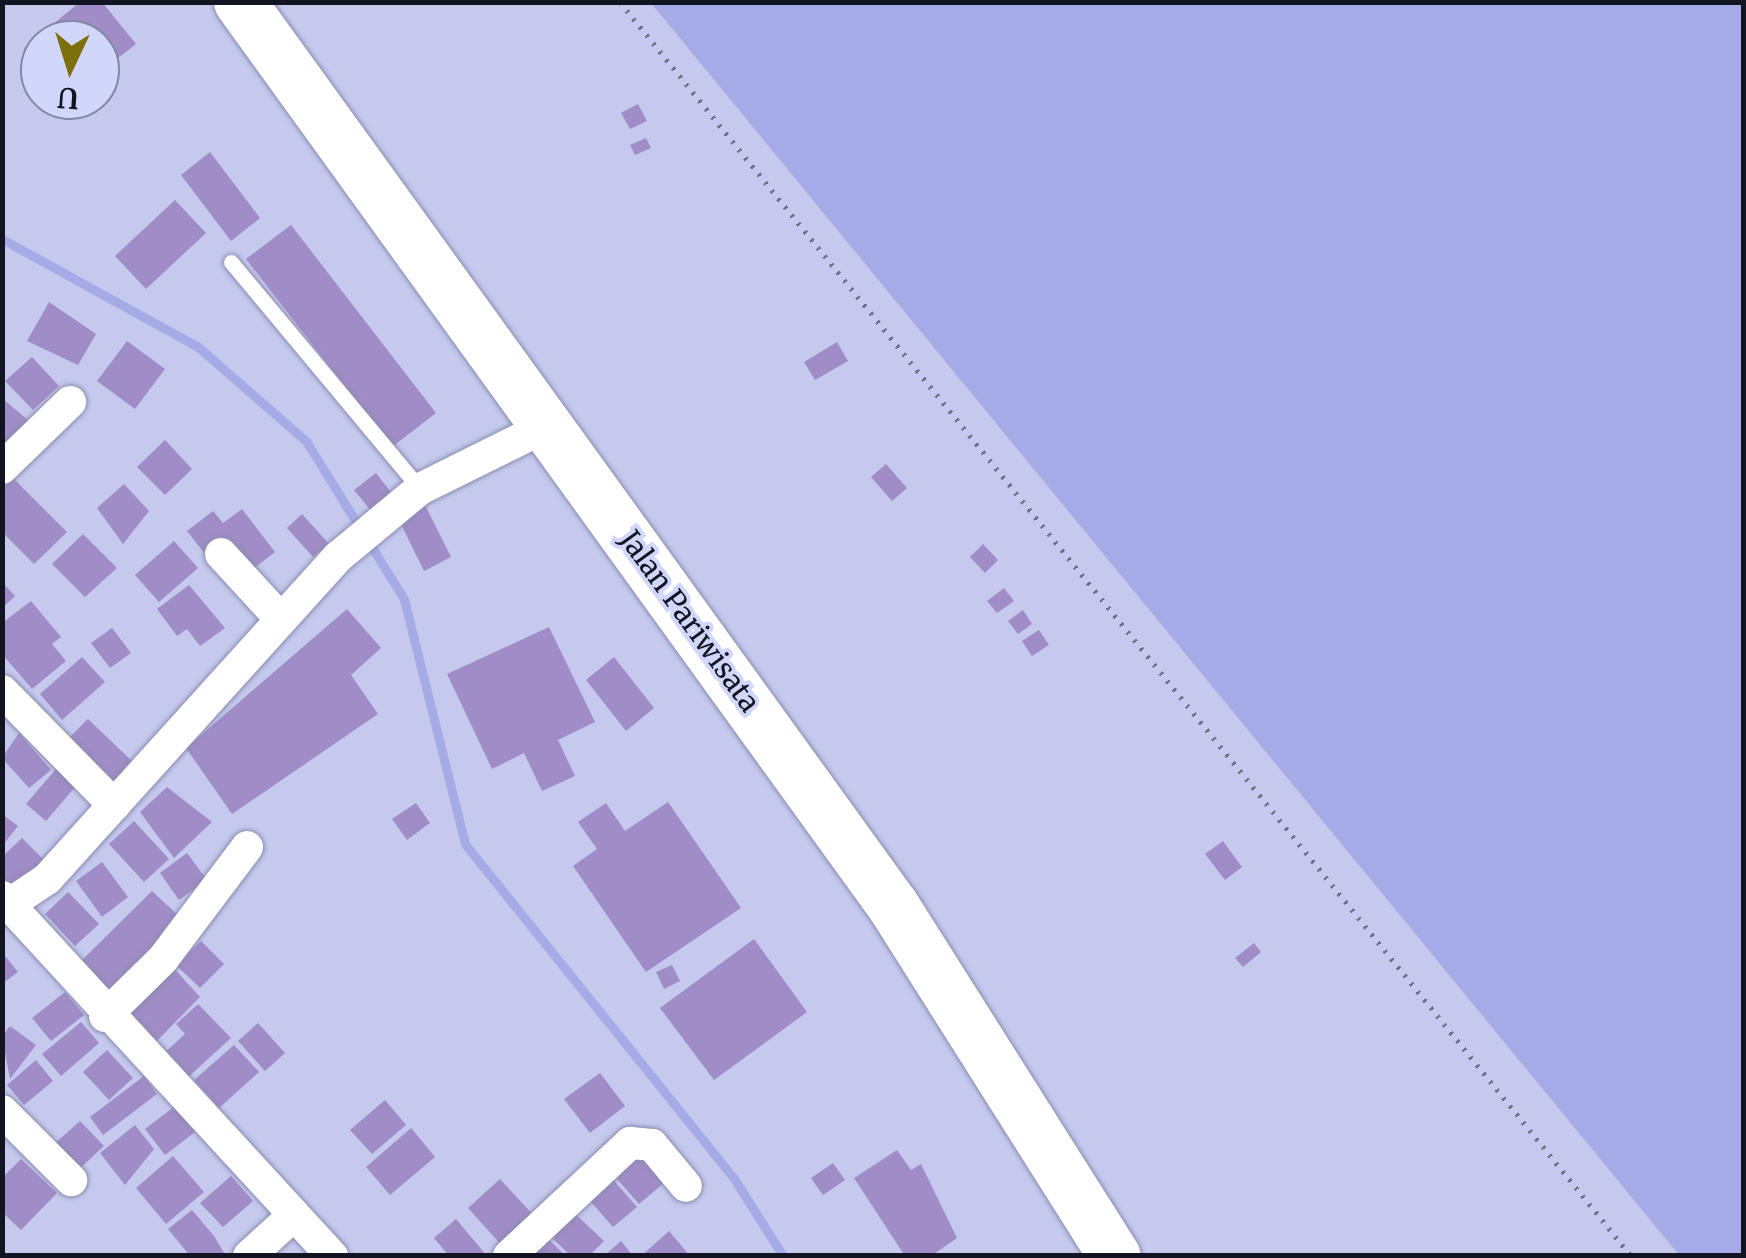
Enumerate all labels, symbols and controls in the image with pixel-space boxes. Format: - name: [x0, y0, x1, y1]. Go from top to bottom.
- north arrow: [20, 20, 120, 120]
- text: U: [56, 79, 80, 117]
- street label: Jalan Pariwisata: [613, 524, 767, 718]

